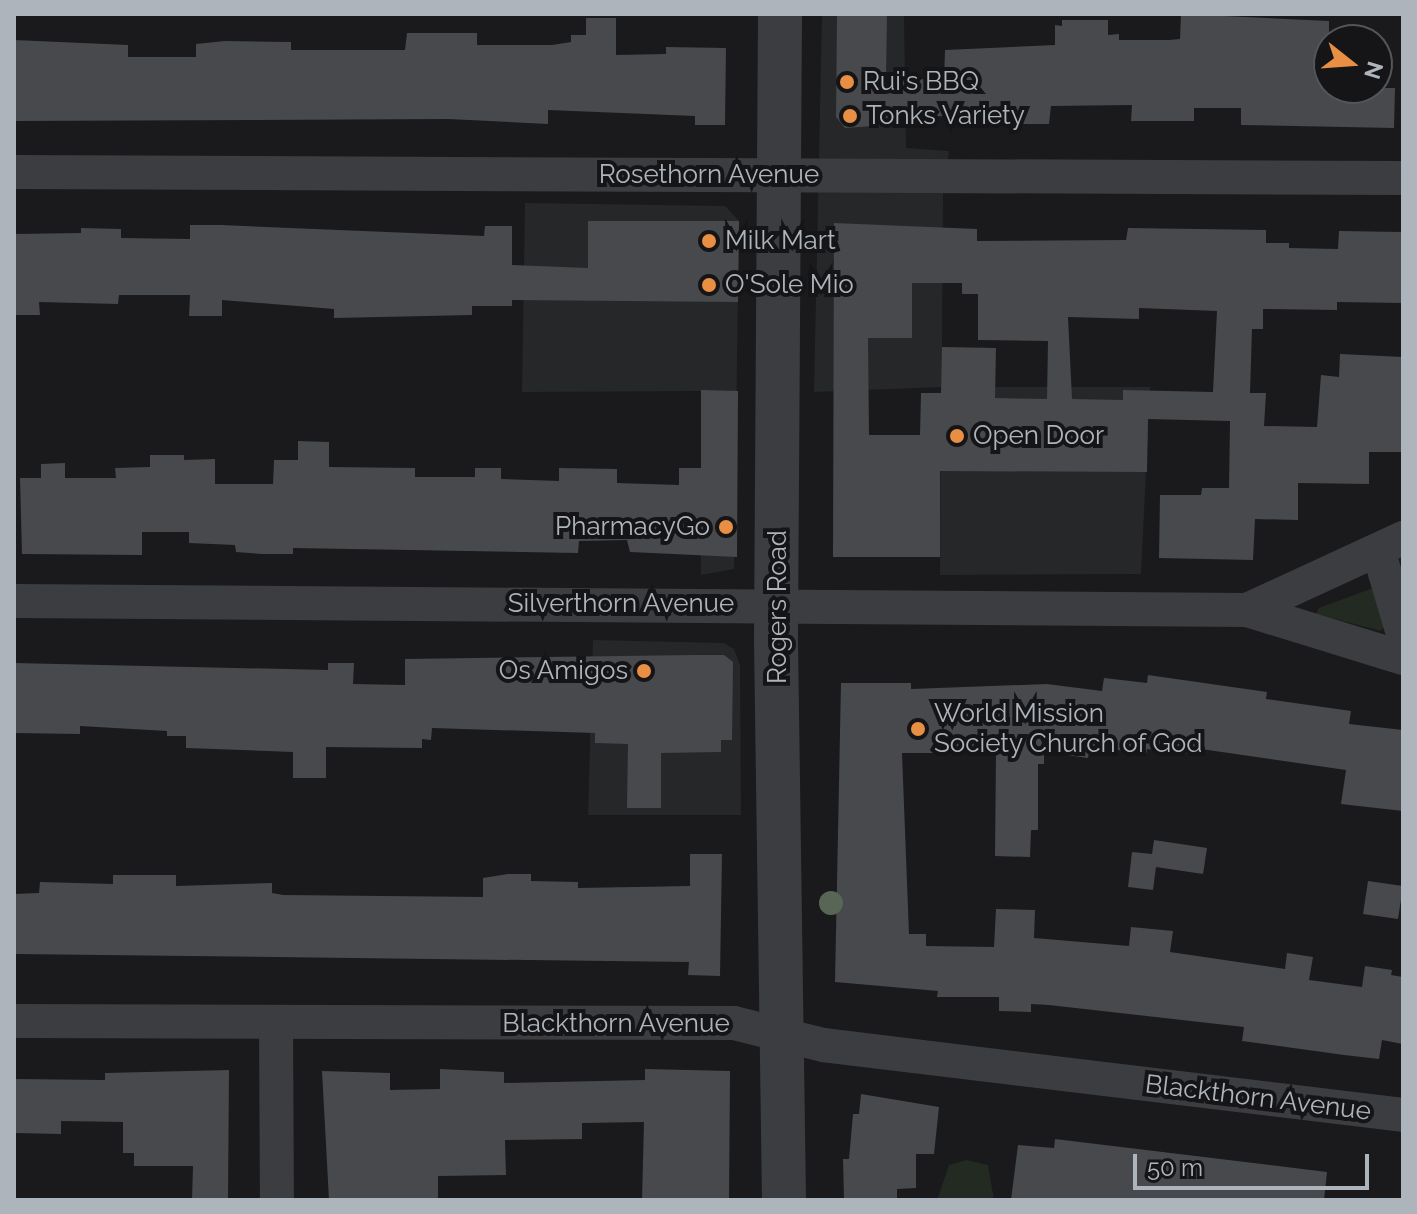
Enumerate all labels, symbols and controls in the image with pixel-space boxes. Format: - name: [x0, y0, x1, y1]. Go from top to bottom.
- north arrow: [1313, 24, 1393, 104]
- text: N: [1359, 59, 1389, 82]
- place label: Rui's BBQ: [863, 66, 979, 98]
- marker: Rui's BBQ: [838, 73, 856, 91]
- place label: Tonks Variety: [866, 100, 1026, 132]
- marker: Tonks Variety: [841, 107, 859, 125]
- street label: Rosethorn Avenue: [598, 159, 820, 191]
- place label: Milk Mart: [725, 225, 836, 257]
- marker: Milk Mart: [700, 232, 718, 250]
- place label: O'Sole Mio: [725, 269, 854, 301]
- marker: O'Sole Mio: [700, 276, 718, 294]
- place label: Open Door: [973, 420, 1104, 452]
- marker: Open Door: [948, 427, 966, 445]
- place label: PharmacyGo: [555, 511, 710, 543]
- marker: PharmacyGo: [717, 518, 735, 536]
- street label: Rogers Road: [762, 530, 794, 684]
- street label: Silverthorn Avenue: [507, 588, 735, 620]
- place label: Os Amigos: [498, 655, 628, 687]
- marker: Os Amigos: [635, 662, 653, 680]
- place label: World Mission Society Church of God: [934, 698, 1204, 760]
- marker: World Mission Society Church of God: [909, 720, 927, 738]
- street label: Blackthorn Avenue: [502, 1008, 730, 1040]
- street label: Blackthorn Avenue: [1143, 1069, 1373, 1127]
- scale bar: [1137, 1138, 1373, 1188]
- text: 50 m: [1147, 1153, 1203, 1182]

